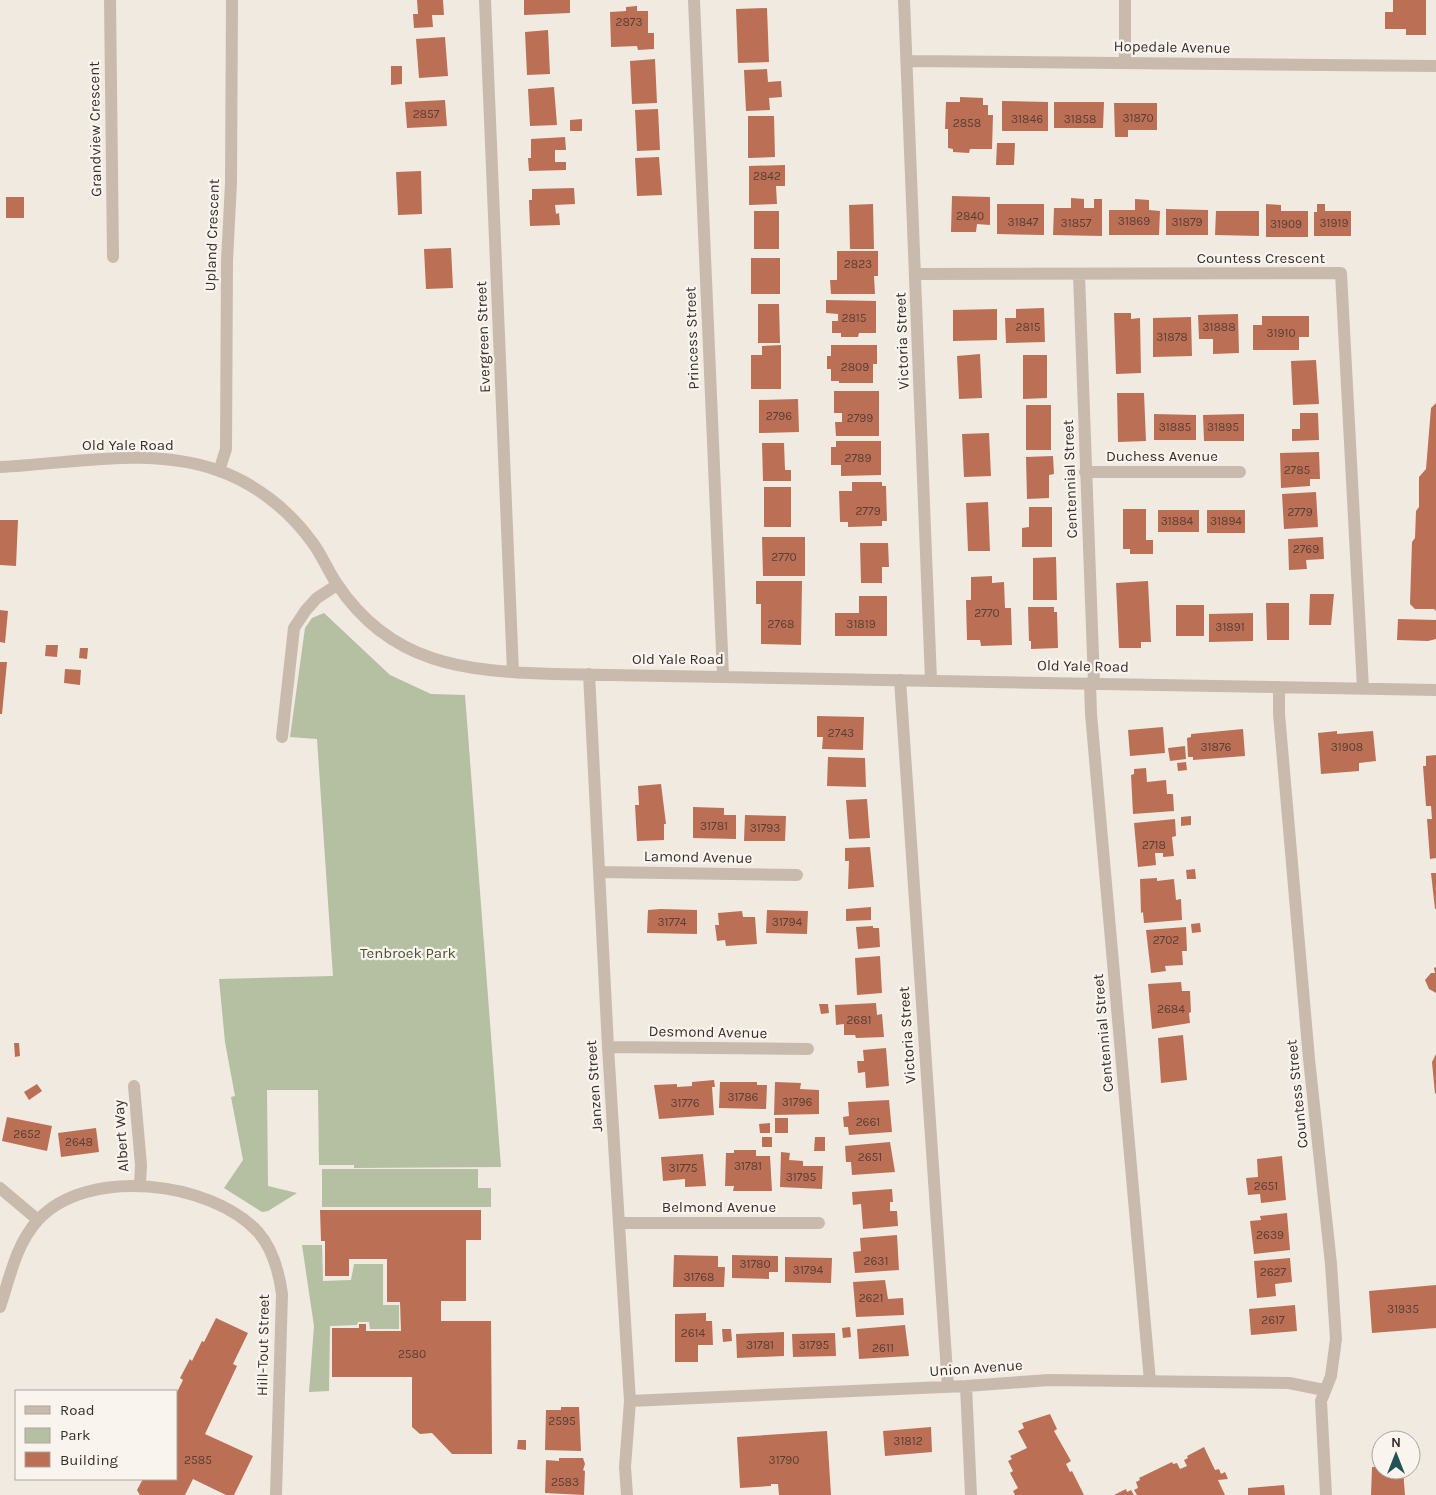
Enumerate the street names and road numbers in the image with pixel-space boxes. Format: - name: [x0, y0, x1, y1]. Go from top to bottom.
- street label: Hopedale Avenue: [1114, 37, 1230, 57]
- street label: Grandview Crescent: [85, 61, 105, 197]
- street label: Upland Crescent: [201, 178, 223, 292]
- street label: Countess Crescent: [1197, 249, 1326, 267]
- street label: Evergreen Street: [472, 280, 494, 393]
- street label: Princess Street: [681, 286, 703, 390]
- street label: Victoria Street: [891, 292, 913, 390]
- street label: Centennial Street: [1059, 419, 1081, 539]
- street label: Old Yale Road: [82, 436, 174, 454]
- street label: Duchess Avenue: [1106, 447, 1218, 465]
- street label: Old Yale Road: [632, 650, 724, 668]
- street label: Old Yale Road: [1037, 656, 1129, 676]
- street label: Lamond Avenue: [644, 847, 752, 867]
- street label: Centennial Street: [1089, 973, 1117, 1093]
- street label: Victoria Street: [895, 985, 919, 1084]
- street label: Desmond Avenue: [649, 1022, 767, 1042]
- street label: Countess Street: [1282, 1038, 1312, 1149]
- street label: Janzen Street: [582, 1039, 606, 1133]
- street label: Albert Way: [110, 1099, 132, 1173]
- street label: Belmond Avenue: [662, 1198, 776, 1216]
- street label: Hill-Tout Street: [253, 1293, 273, 1396]
- street label: Union Avenue: [929, 1356, 1023, 1380]

